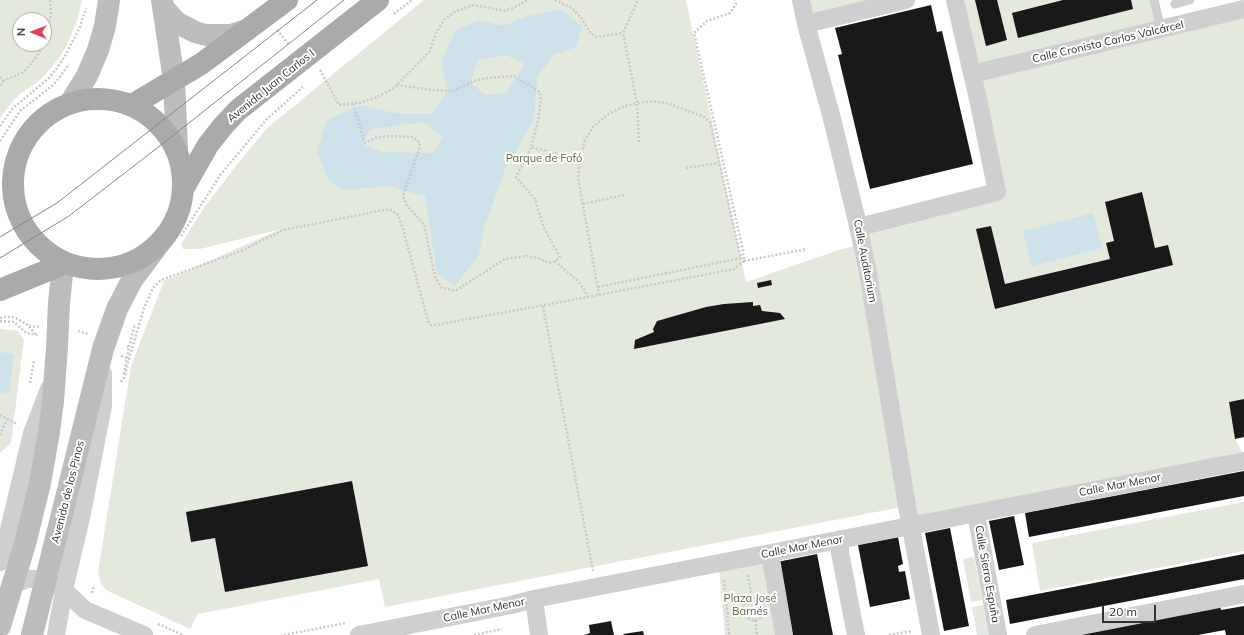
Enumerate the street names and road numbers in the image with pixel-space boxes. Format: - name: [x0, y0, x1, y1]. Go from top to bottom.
- street label: Calle Cronista Carlos Valcárcel: [1031, 18, 1185, 66]
- street label: Avenida Juan Carlos I: [225, 47, 317, 125]
- street label: Calle Auditorium: [850, 218, 880, 304]
- street label: Avenida de los Pinos: [49, 439, 87, 545]
- street label: Calle Mar Menor: [1078, 471, 1162, 499]
- street label: Calle Sierra Espuña: [972, 524, 1002, 624]
- street label: Calle Mar Menor: [760, 533, 844, 561]
- street label: Calle Mar Menor: [442, 595, 526, 625]

